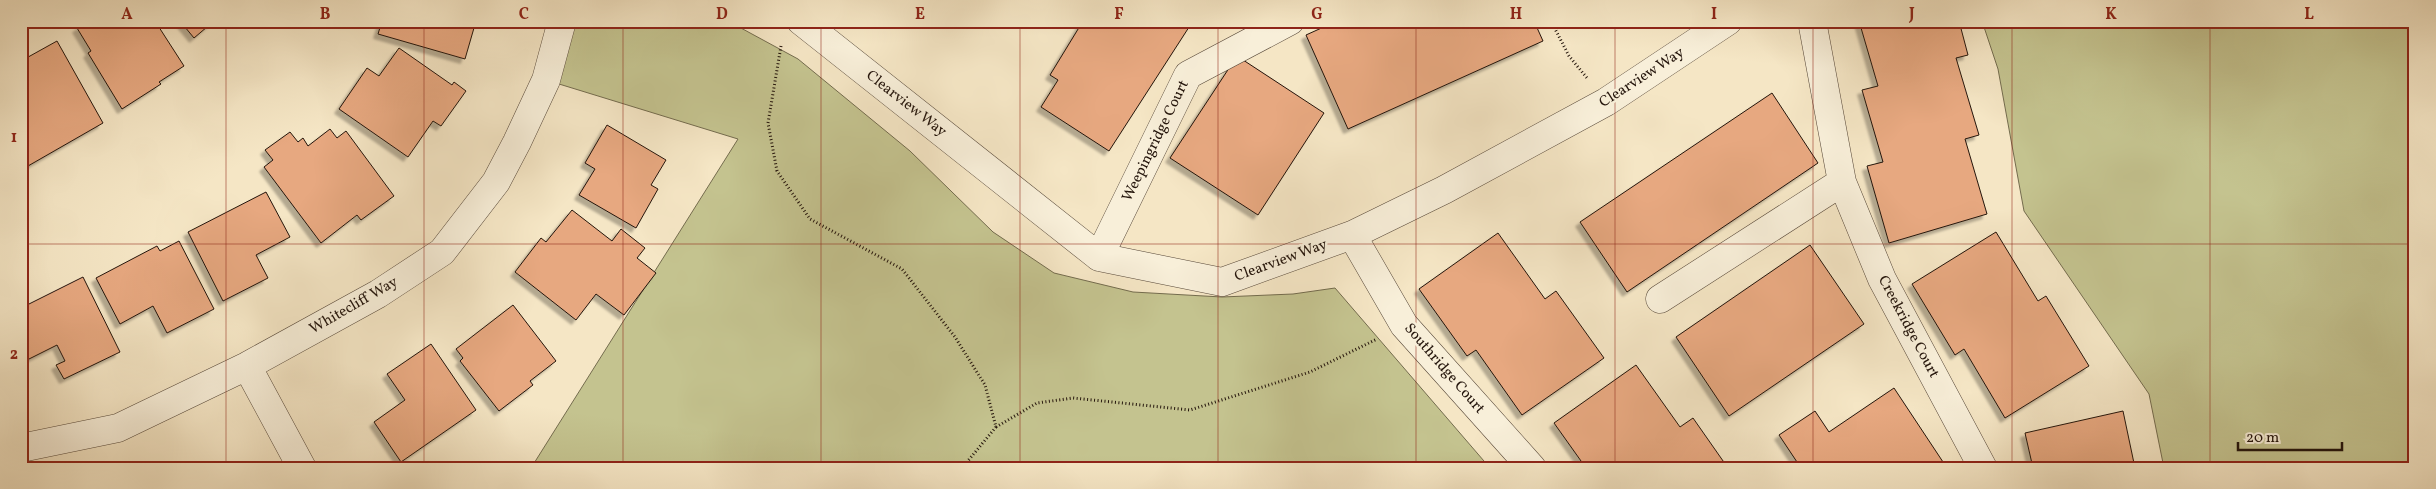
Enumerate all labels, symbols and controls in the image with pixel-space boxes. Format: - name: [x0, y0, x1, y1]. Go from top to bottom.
- text: A: [121, 4, 133, 26]
- text: B: [320, 4, 331, 26]
- text: C: [519, 4, 529, 26]
- text: D: [716, 4, 728, 26]
- text: E: [915, 4, 925, 26]
- text: F: [1114, 4, 1124, 26]
- text: G: [1311, 4, 1323, 26]
- text: H: [1510, 4, 1522, 26]
- text: I: [1711, 4, 1717, 26]
- text: J: [1908, 4, 1915, 26]
- text: K: [2105, 4, 2117, 26]
- text: L: [2304, 4, 2314, 26]
- street label: Clearview Way: [1595, 43, 1689, 113]
- street label: Clearview Way: [861, 66, 951, 142]
- street label: Weepingridge Court: [1117, 77, 1195, 205]
- text: 1: [11, 127, 17, 149]
- street label: Clearview Way: [1232, 234, 1330, 288]
- street label: Whitecliff Way: [306, 272, 402, 340]
- street label: Creekridge Court: [1872, 272, 1944, 382]
- street label: Southridge Court: [1399, 319, 1489, 419]
- text: 2: [10, 344, 18, 366]
- scale bar: [2238, 419, 2342, 451]
- text: 20 m: [2246, 428, 2279, 449]

